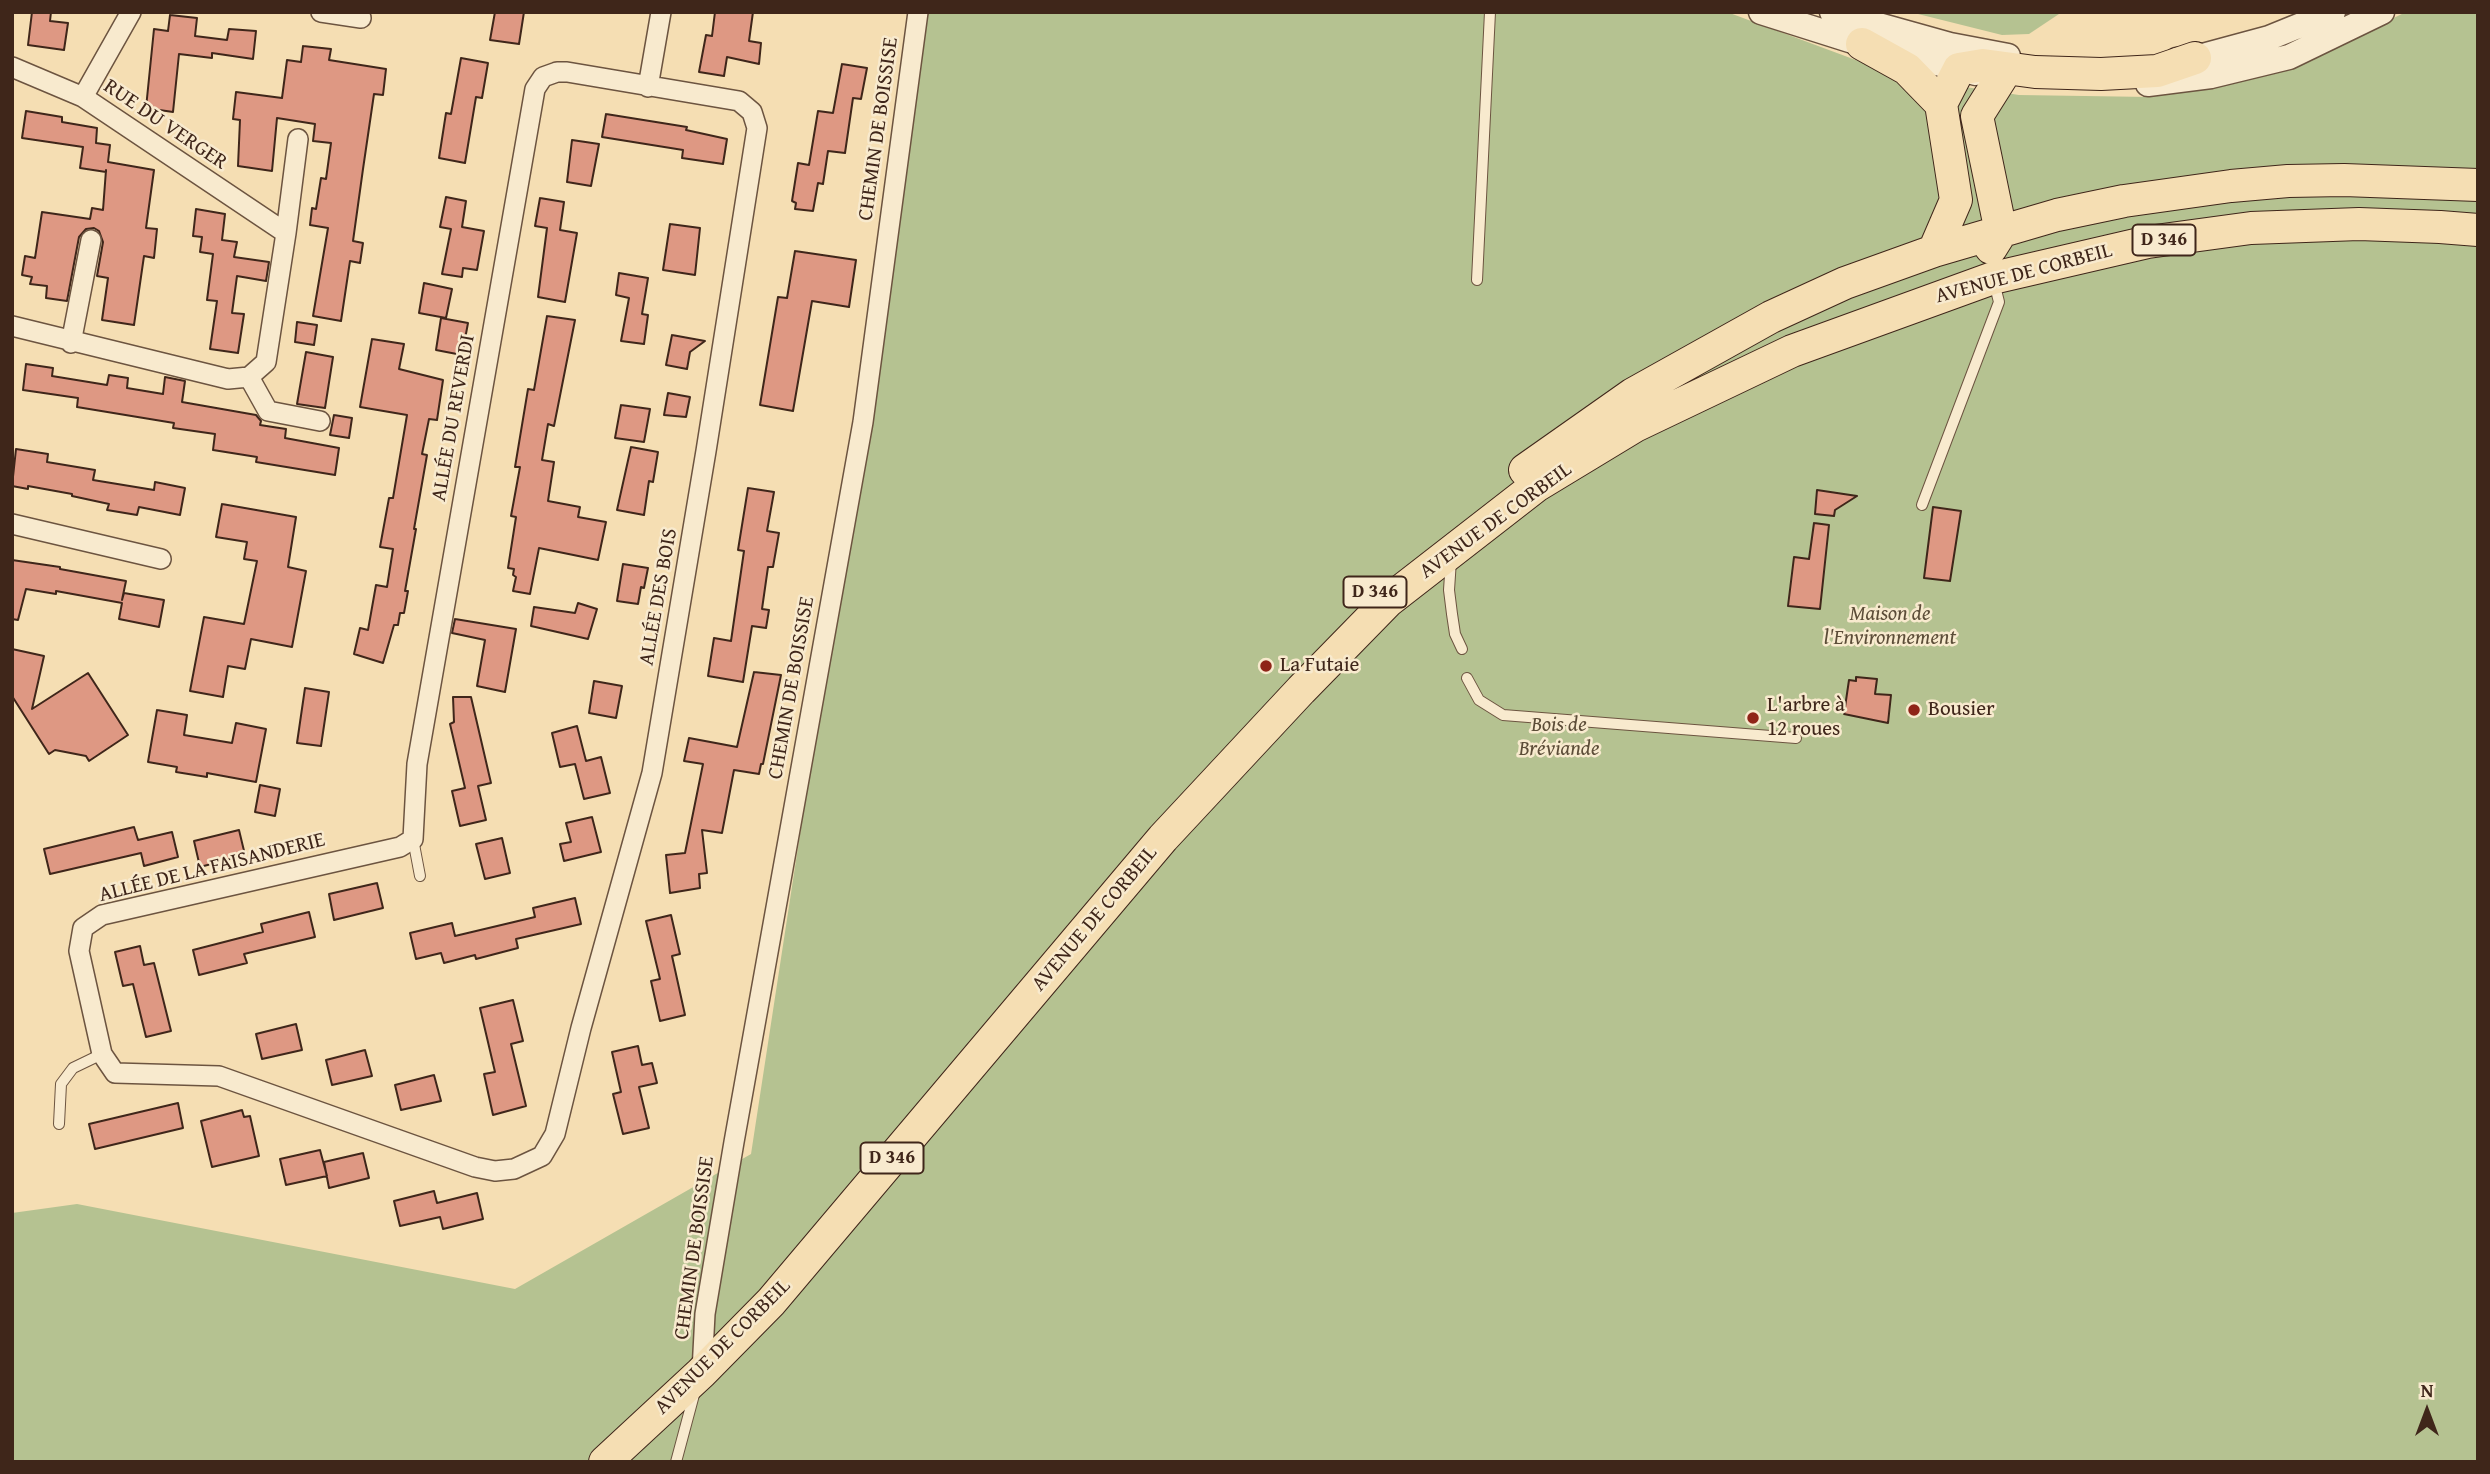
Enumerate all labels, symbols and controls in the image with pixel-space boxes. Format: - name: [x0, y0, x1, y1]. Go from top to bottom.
- street label: CHEMIN DE BOISSISE: [854, 36, 904, 222]
- street label: RUE DU VERGER: [98, 74, 232, 176]
- road number: D 346: [2132, 224, 2196, 256]
- street label: AVENUE DE CORBEIL: [1933, 238, 2115, 310]
- street label: ALLÉE DU REVERDI: [427, 333, 481, 503]
- street label: AVENUE DE CORBEIL: [1415, 457, 1577, 585]
- street label: ALLÉE DES BOIS: [635, 527, 683, 667]
- road number: D 346: [1344, 576, 1406, 608]
- street label: CHEMIN DE BOISSISE: [764, 595, 820, 781]
- park label: Maison de l'Environnement: [1824, 602, 1956, 652]
- place label: La Futaie: [1280, 653, 1359, 679]
- marker: La Futaie: [1258, 658, 1274, 674]
- place label: L'arbre à 12 roues: [1767, 693, 1845, 743]
- place label: Bousier: [1928, 697, 1995, 723]
- marker: Bousier: [1906, 702, 1922, 718]
- marker: L'arbre à 12 roues: [1745, 710, 1761, 726]
- park label: Bois de Bréviande: [1519, 713, 1599, 763]
- street label: ALLÉE DE LA FAISANDERIE: [96, 828, 328, 908]
- street label: AVENUE DE CORBEIL: [1027, 841, 1163, 997]
- road number: D 346: [860, 1142, 924, 1174]
- street label: CHEMIN DE BOISSISE: [670, 1155, 720, 1341]
- street label: AVENUE DE CORBEIL: [650, 1274, 796, 1420]
- north arrow: [2392, 1376, 2462, 1446]
- text: N: [2421, 1376, 2433, 1404]

